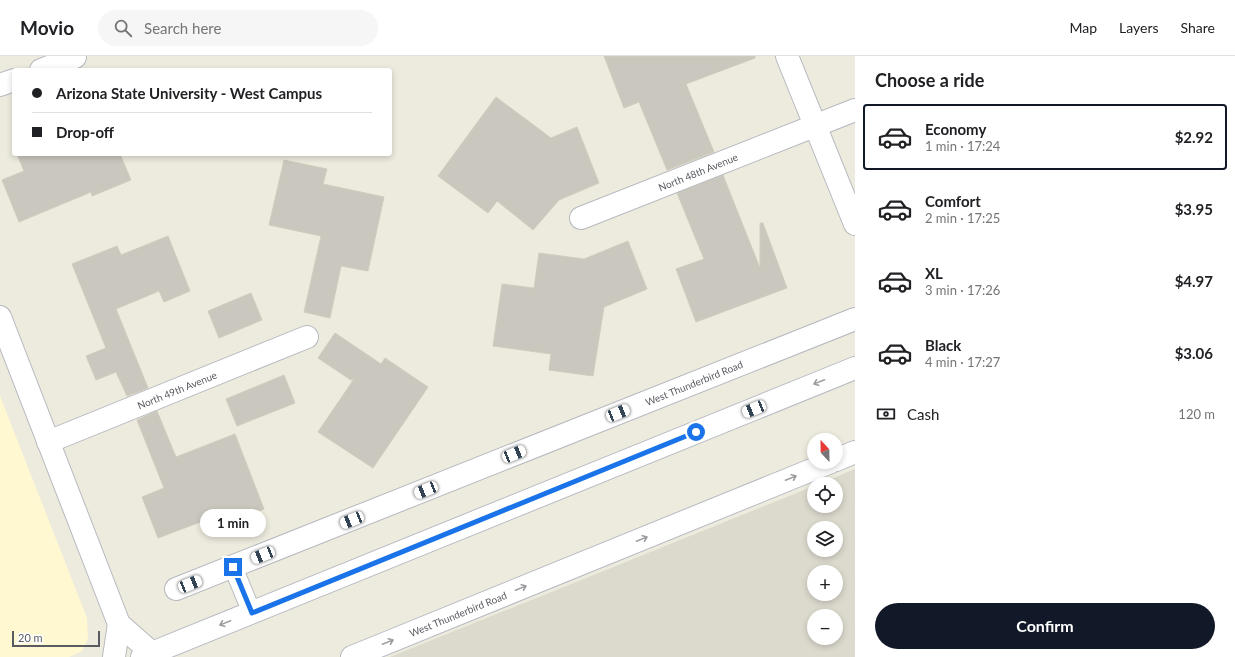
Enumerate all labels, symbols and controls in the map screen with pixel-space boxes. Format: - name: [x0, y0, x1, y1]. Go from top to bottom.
- search box: [98, 10, 378, 46]
- text: Movio: [20, 16, 74, 39]
- icon: search: [112, 17, 134, 39]
- text: Search here: [144, 19, 221, 37]
- text: Map: [1069, 19, 1097, 36]
- text: Layers: [1119, 19, 1159, 36]
- text: Share: [1181, 19, 1215, 36]
- text: Choose a ride: [875, 69, 984, 91]
- text: Arizona State University - West Campus: [56, 84, 322, 102]
- icon: car: [877, 119, 913, 155]
- text: Economy: [925, 120, 986, 138]
- text: Drop-off: [56, 123, 114, 141]
- text: $2.92: [1175, 128, 1213, 146]
- text: 1 min · 17:24: [925, 138, 1000, 154]
- street label: North 48th Avenue: [657, 151, 739, 193]
- icon: car: [877, 191, 913, 227]
- text: Comfort: [925, 192, 981, 210]
- text: $3.95: [1175, 200, 1213, 218]
- text: 2 min · 17:25: [925, 210, 1000, 226]
- icon: car: [877, 263, 913, 299]
- text: XL: [925, 264, 943, 282]
- text: $4.97: [1175, 272, 1213, 290]
- text: 3 min · 17:26: [925, 282, 1000, 298]
- icon: car: [877, 335, 913, 371]
- text: Black: [925, 336, 961, 354]
- text: $3.06: [1175, 344, 1213, 362]
- text: 4 min · 17:27: [925, 354, 1000, 370]
- street label: West Thunderbird Road: [643, 358, 745, 408]
- street label: North 49th Avenue: [136, 369, 218, 411]
- one-way arrow: [813, 379, 825, 387]
- car: [741, 399, 767, 419]
- car: [605, 403, 631, 423]
- icon: cash: [875, 403, 897, 425]
- text: Cash: [907, 405, 939, 423]
- text: 120 m: [1178, 406, 1215, 422]
- route start: [687, 423, 705, 441]
- north arrow: [807, 433, 843, 469]
- map controls: [807, 433, 843, 645]
- car: [501, 444, 527, 464]
- one-way arrow: [785, 474, 797, 482]
- button: locate: [807, 477, 843, 513]
- car: [413, 480, 439, 500]
- callout: 1 min: [200, 509, 266, 537]
- car: [339, 510, 365, 530]
- text: 1 min: [217, 515, 249, 531]
- button: layers: [807, 521, 843, 557]
- one-way arrow: [635, 535, 647, 542]
- car: [250, 545, 276, 565]
- route end: [224, 558, 242, 576]
- button: +: [807, 565, 843, 601]
- car: [177, 574, 203, 594]
- one-way arrow: [515, 584, 527, 591]
- street label: West Thunderbird Road: [407, 589, 509, 639]
- button: Confirm: [875, 603, 1215, 649]
- button: −: [807, 609, 843, 645]
- one-way arrow: [220, 620, 232, 628]
- scale bar: [12, 629, 100, 648]
- text: 20 m: [18, 631, 43, 644]
- one-way arrow: [381, 638, 393, 646]

